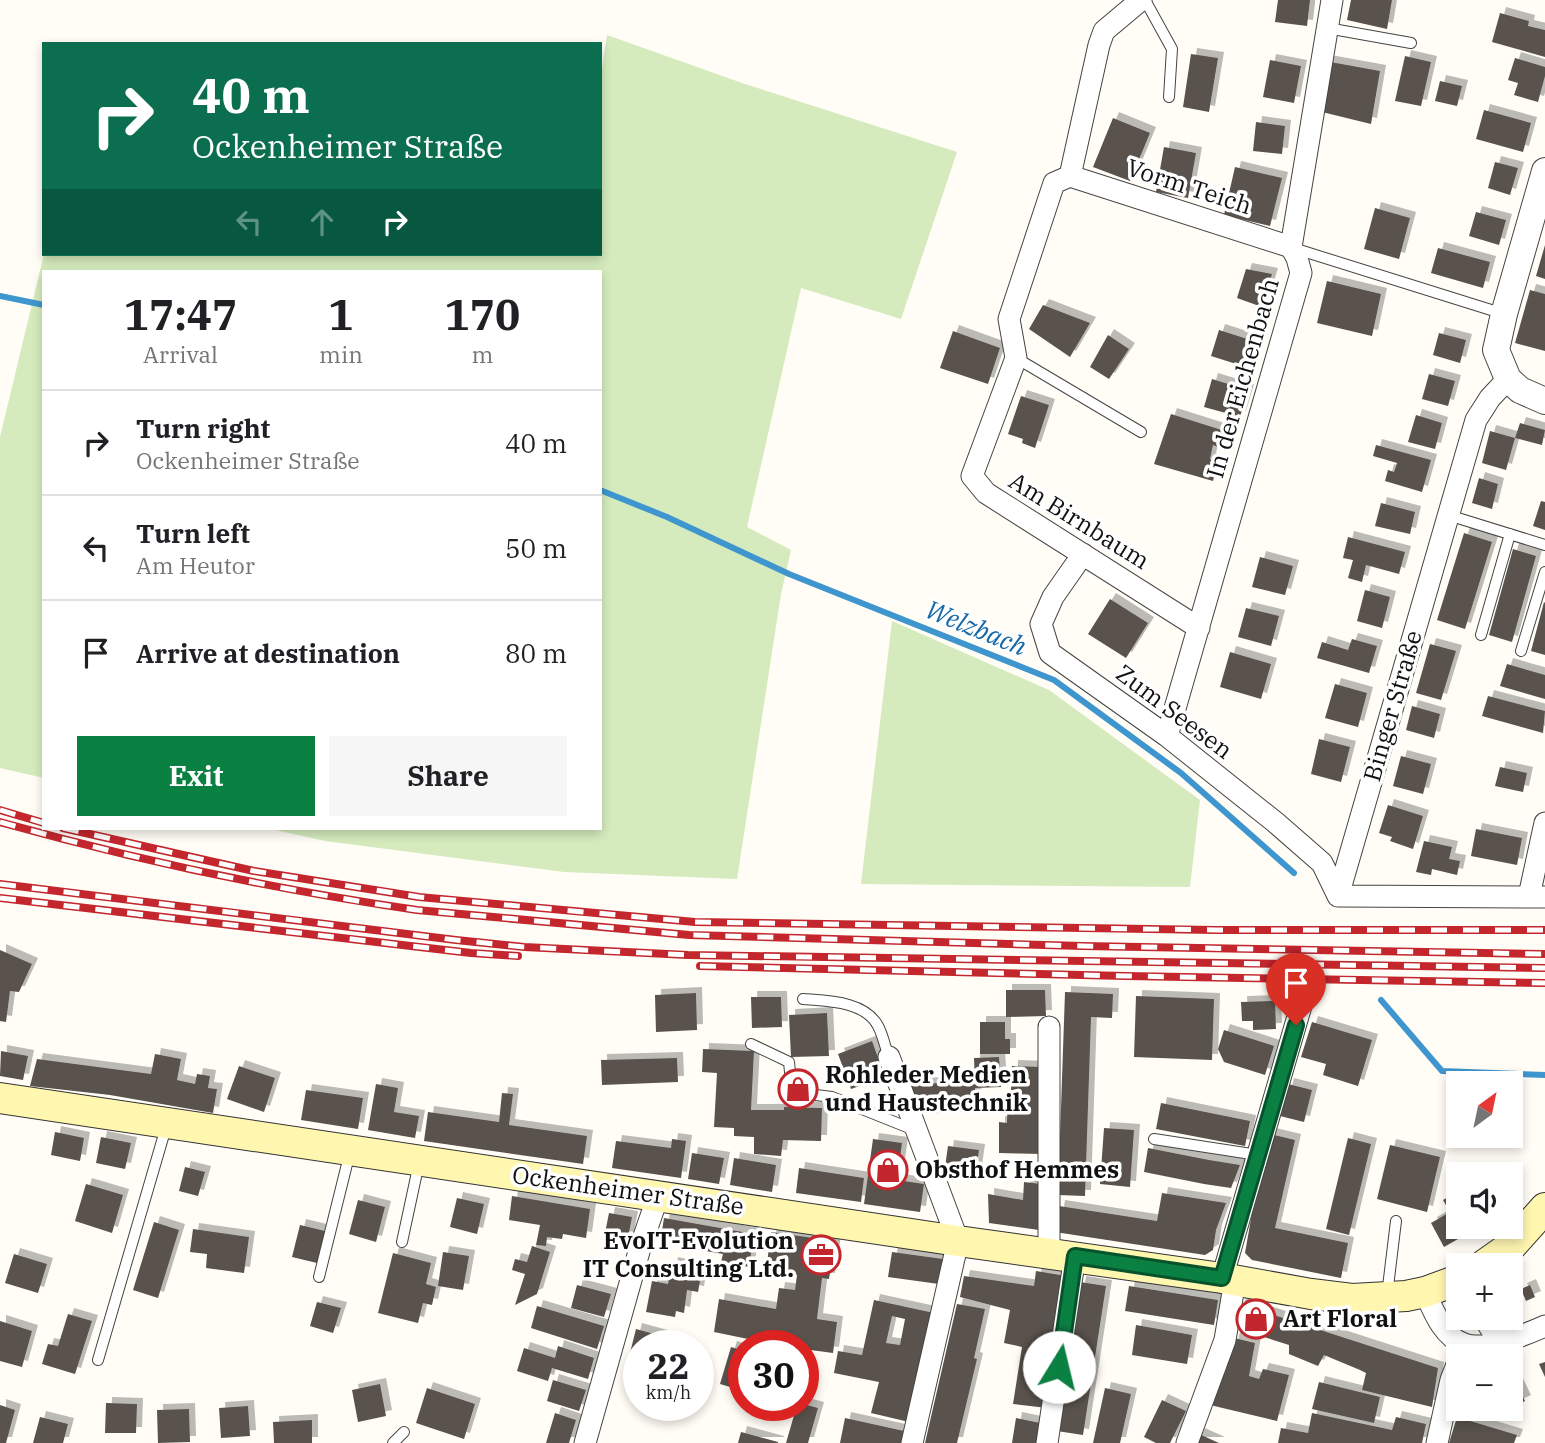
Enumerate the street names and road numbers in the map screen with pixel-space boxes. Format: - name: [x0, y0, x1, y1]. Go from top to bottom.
- street label: Vorm Teich: [1123, 151, 1256, 221]
- street label: In der Eichenbach: [1198, 274, 1286, 481]
- street label: Am Birnbaum: [1003, 464, 1156, 576]
- street label: Binger Straße: [1355, 627, 1429, 785]
- street label: Zum Seesen: [1110, 657, 1239, 766]
- street label: Ockenheimer Straße: [510, 1158, 746, 1222]

